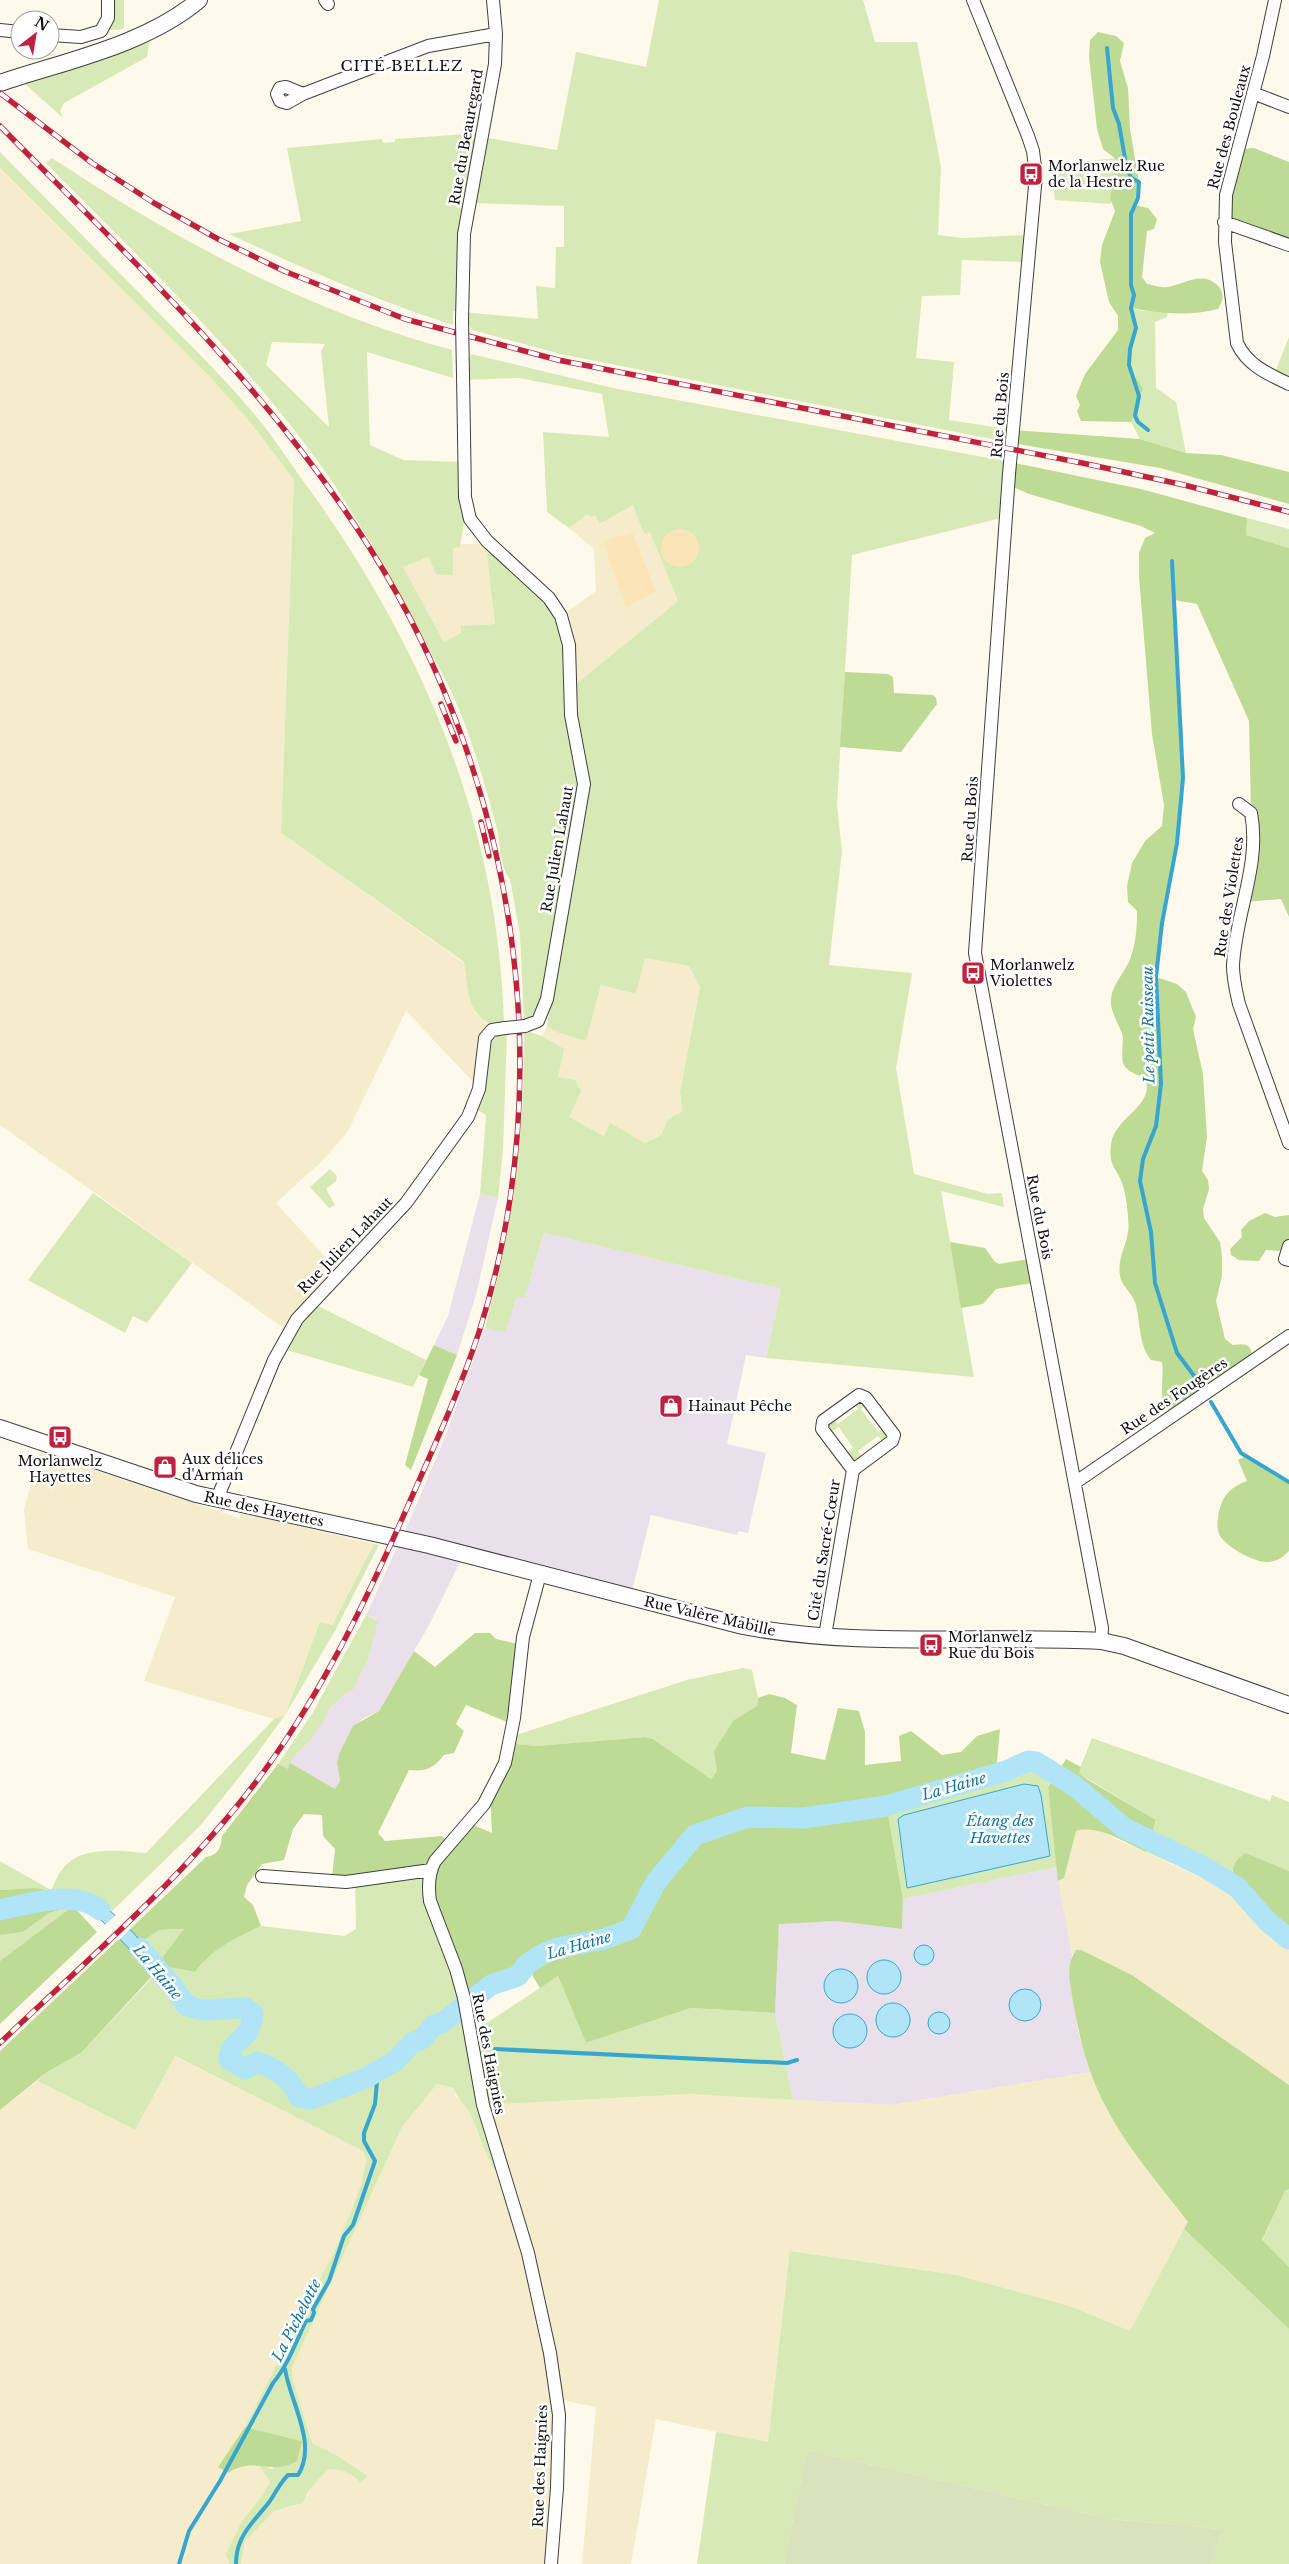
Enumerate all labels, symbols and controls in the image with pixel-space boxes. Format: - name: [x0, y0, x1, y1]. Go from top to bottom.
- north arrow: [10, 10, 60, 60]
- text: N: [31, 13, 52, 35]
- district label: CITÉ BELLEZ: [340, 56, 464, 75]
- street label: Rue des Bouleaux: [1204, 62, 1254, 191]
- street label: Rue du Beauregard: [445, 67, 487, 206]
- place label: Morlanwelz Rue de la Hestre: [1048, 157, 1165, 191]
- bus stop icon: Morlanwelz Rue de la Hestre: [1018, 161, 1044, 187]
- street label: Rue du Bois: [987, 371, 1013, 459]
- street label: Rue du Bois: [958, 775, 982, 863]
- street label: Rue Julien Lahaut: [537, 784, 577, 914]
- street label: Rue des Violettes: [1211, 835, 1247, 959]
- place label: Morlanwelz Violettes: [989, 956, 1075, 990]
- bus stop icon: Morlanwelz Violettes: [960, 960, 986, 986]
- water label: Le petit Ruisseau: [1137, 966, 1159, 1085]
- street label: Rue du Bois: [1023, 1173, 1057, 1261]
- street label: Rue Julien Lahaut: [294, 1192, 396, 1297]
- street label: Rue des Fougères: [1117, 1354, 1231, 1438]
- shop icon: Hainaut Pêche: [658, 1393, 684, 1419]
- place label: Hainaut Pêche: [688, 1397, 792, 1415]
- bus stop icon: Morlanwelz Hayettes: [47, 1424, 73, 1450]
- place label: Aux délices d'Arman: [181, 1450, 263, 1484]
- place label: Morlanwelz Hayettes: [18, 1452, 102, 1486]
- shop icon: Aux délices d'Arman: [152, 1454, 178, 1480]
- street label: Cité du Sacré-Cœur: [804, 1478, 844, 1622]
- street label: Rue des Hayettes: [202, 1487, 326, 1531]
- street label: Rue Valère Mabille: [642, 1592, 778, 1640]
- place label: Morlanwelz Rue du Bois: [948, 1628, 1034, 1662]
- bus stop icon: Morlanwelz Rue du Bois: [918, 1632, 944, 1658]
- water label: La Haine: [919, 1768, 988, 1804]
- water label: Étang des Havettes: [965, 1811, 1034, 1847]
- water label: La Haine: [544, 1927, 613, 1963]
- water label: La Haine: [129, 1940, 187, 2003]
- street label: Rue des Haignies: [468, 1992, 510, 2116]
- water label: La Pichelotte: [267, 2275, 325, 2365]
- street label: Rue des Haignies: [529, 2404, 551, 2528]

